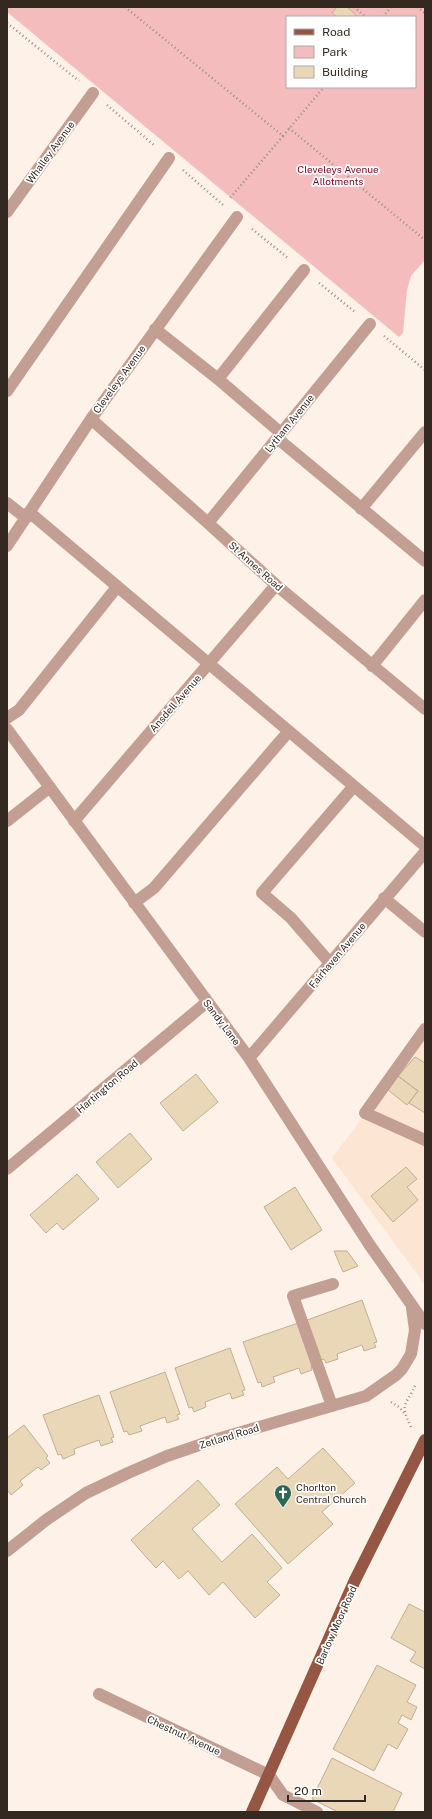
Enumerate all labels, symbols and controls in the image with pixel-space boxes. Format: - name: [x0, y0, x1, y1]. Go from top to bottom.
- legend: [286, 16, 416, 88]
- text: Road: [322, 25, 350, 39]
- text: Park: [322, 45, 348, 59]
- text: Building: [322, 65, 368, 79]
- street label: Whalley Avenue: [23, 118, 77, 186]
- park label: Cleveleys Avenue Allotments: [297, 163, 379, 187]
- street label: Cleveleys Avenue: [90, 342, 148, 415]
- street label: Lytham Avenue: [262, 391, 316, 455]
- street label: St Annes Road: [227, 539, 285, 593]
- street label: Ansdell Avenue: [147, 672, 203, 734]
- street label: Fairhaven Avenue: [306, 919, 368, 990]
- street label: Sandy Lane: [201, 997, 243, 1048]
- street label: Hartington Road: [74, 1057, 140, 1115]
- street label: Zetland Road: [198, 1421, 260, 1451]
- place label: Chorlton Central Church: [296, 1481, 366, 1505]
- church icon: Chorlton Central Church: [273, 1483, 293, 1508]
- street label: Barlow Moor Road: [313, 1584, 359, 1666]
- street label: Chestnut Avenue: [145, 1713, 223, 1757]
- scale bar: [288, 1777, 365, 1803]
- text: 20 m: [294, 1784, 322, 1798]

